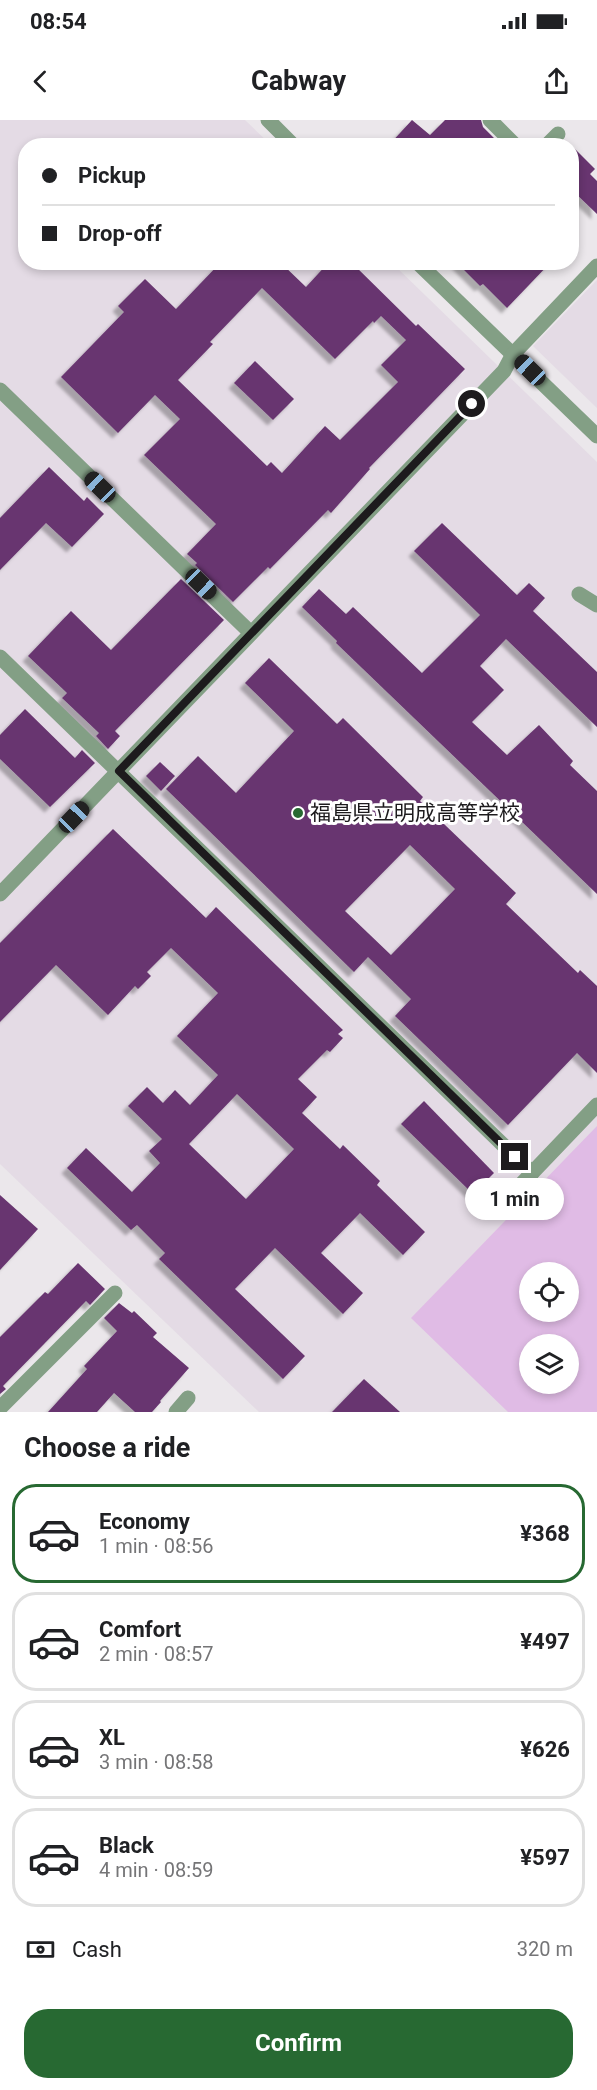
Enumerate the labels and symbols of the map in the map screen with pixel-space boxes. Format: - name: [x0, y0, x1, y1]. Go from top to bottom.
- car: [511, 351, 549, 389]
- route start: [458, 390, 485, 417]
- car: [81, 468, 119, 506]
- car: [182, 565, 220, 603]
- car: [55, 798, 93, 836]
- place label: 福島県立明成高等学校: [310, 801, 520, 825]
- marker: 福島県立明成高等学校: [291, 806, 305, 820]
- route end: [501, 1143, 528, 1170]
- callout: 1 min: [466, 1178, 564, 1220]

